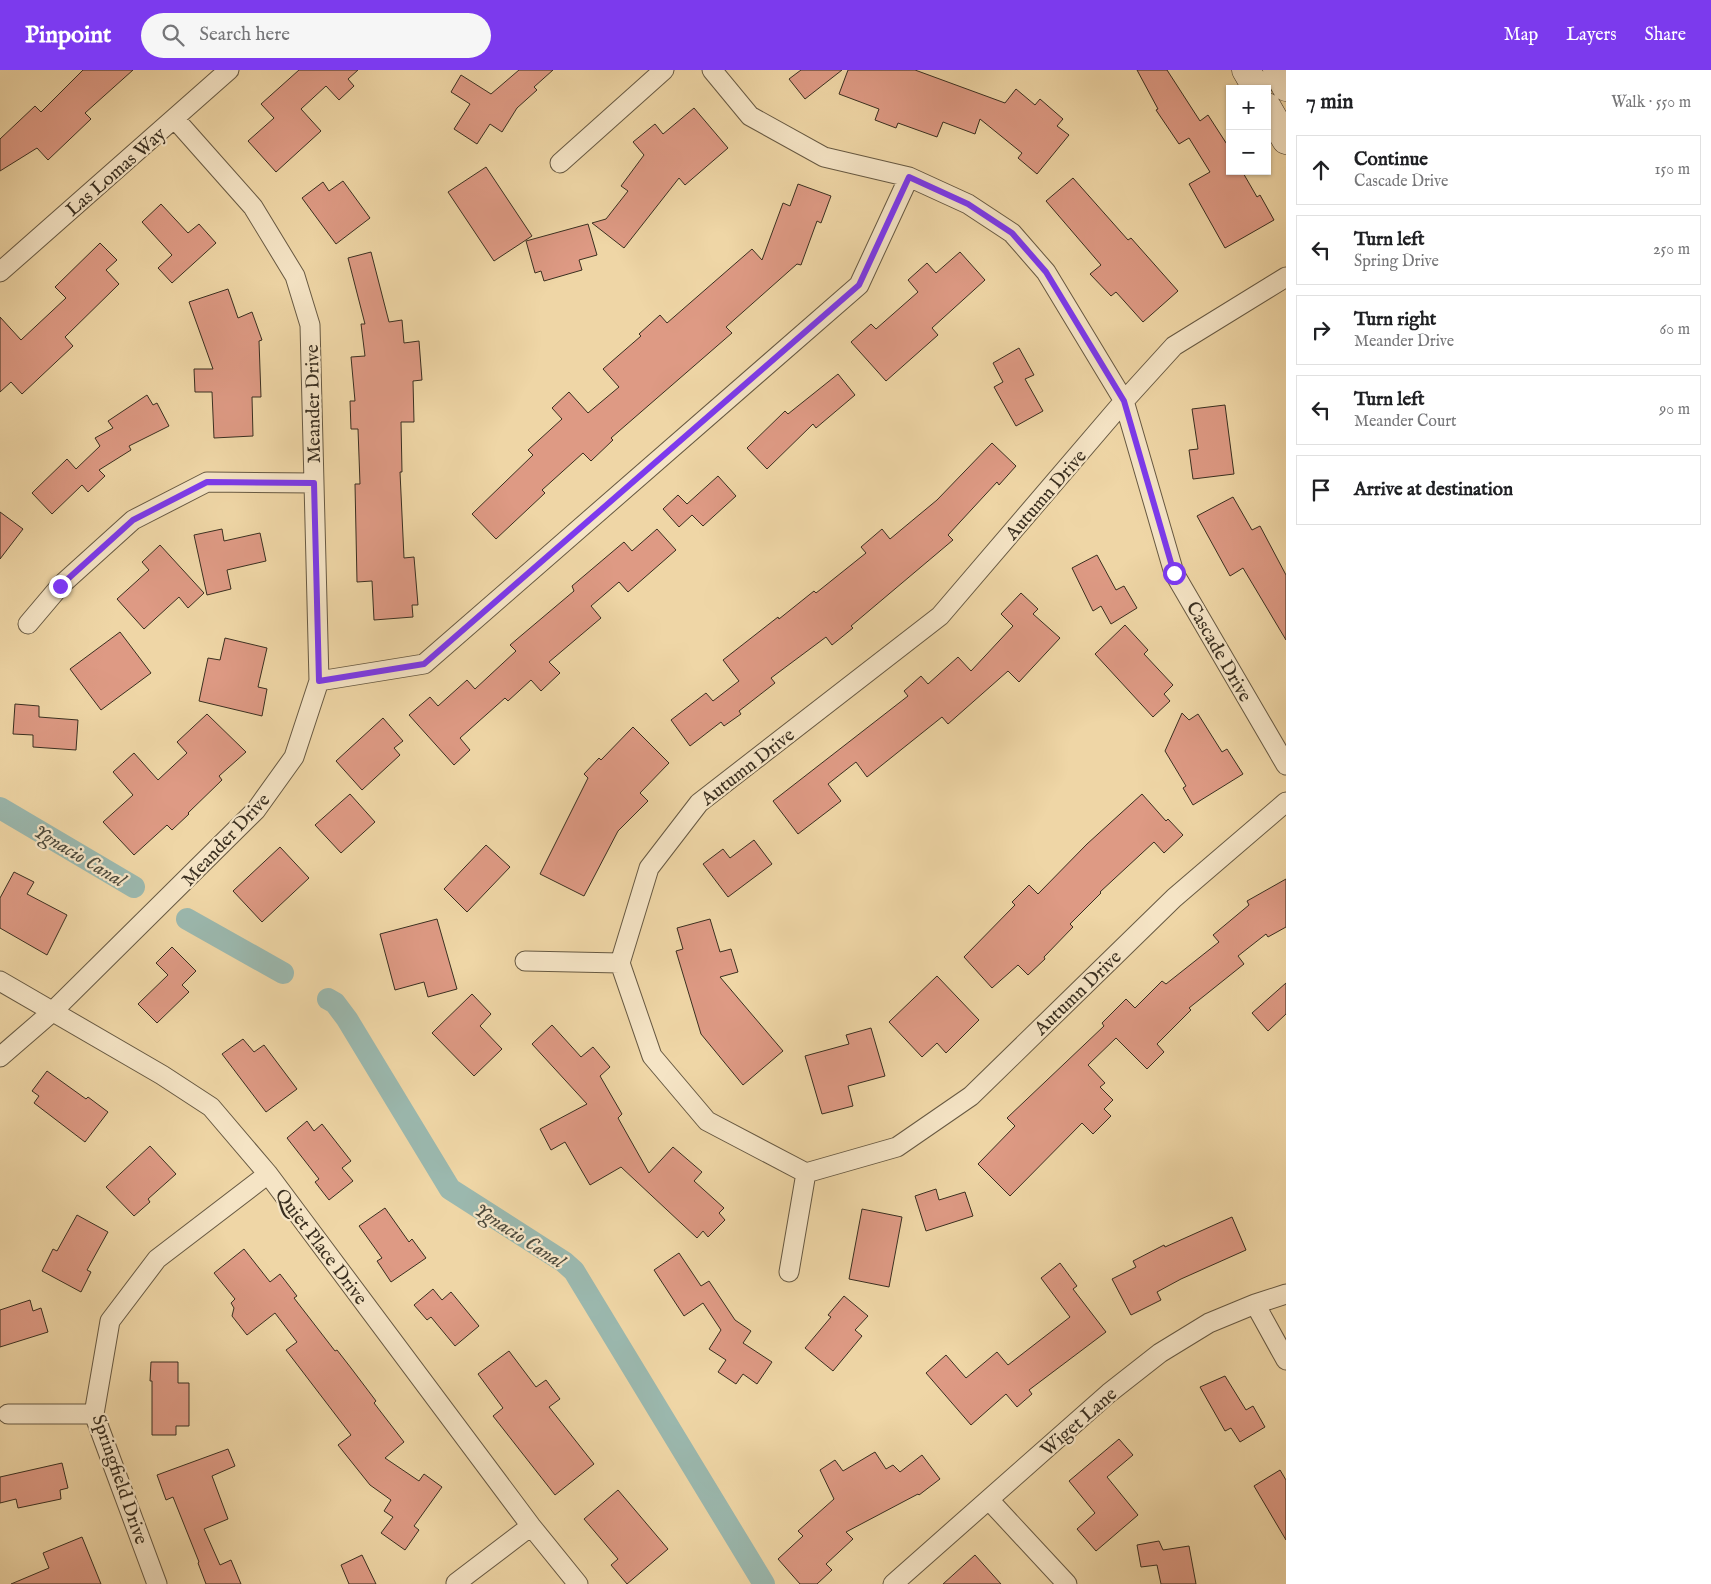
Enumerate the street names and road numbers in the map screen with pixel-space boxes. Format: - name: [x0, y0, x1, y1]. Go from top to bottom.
- street label: Las Lomas Way: [61, 122, 172, 222]
- street label: Meander Drive: [301, 344, 327, 464]
- street label: Autumn Drive: [1000, 445, 1093, 546]
- street label: Cascade Drive: [1180, 597, 1257, 707]
- street label: Autumn Drive: [696, 723, 800, 812]
- street label: Meander Drive: [177, 788, 276, 892]
- street label: Autumn Drive: [1029, 946, 1127, 1042]
- street label: Quiet Place Drive: [269, 1184, 372, 1310]
- street label: Wiget Lane: [1036, 1383, 1123, 1462]
- street label: Springfield Drive: [86, 1411, 153, 1548]

